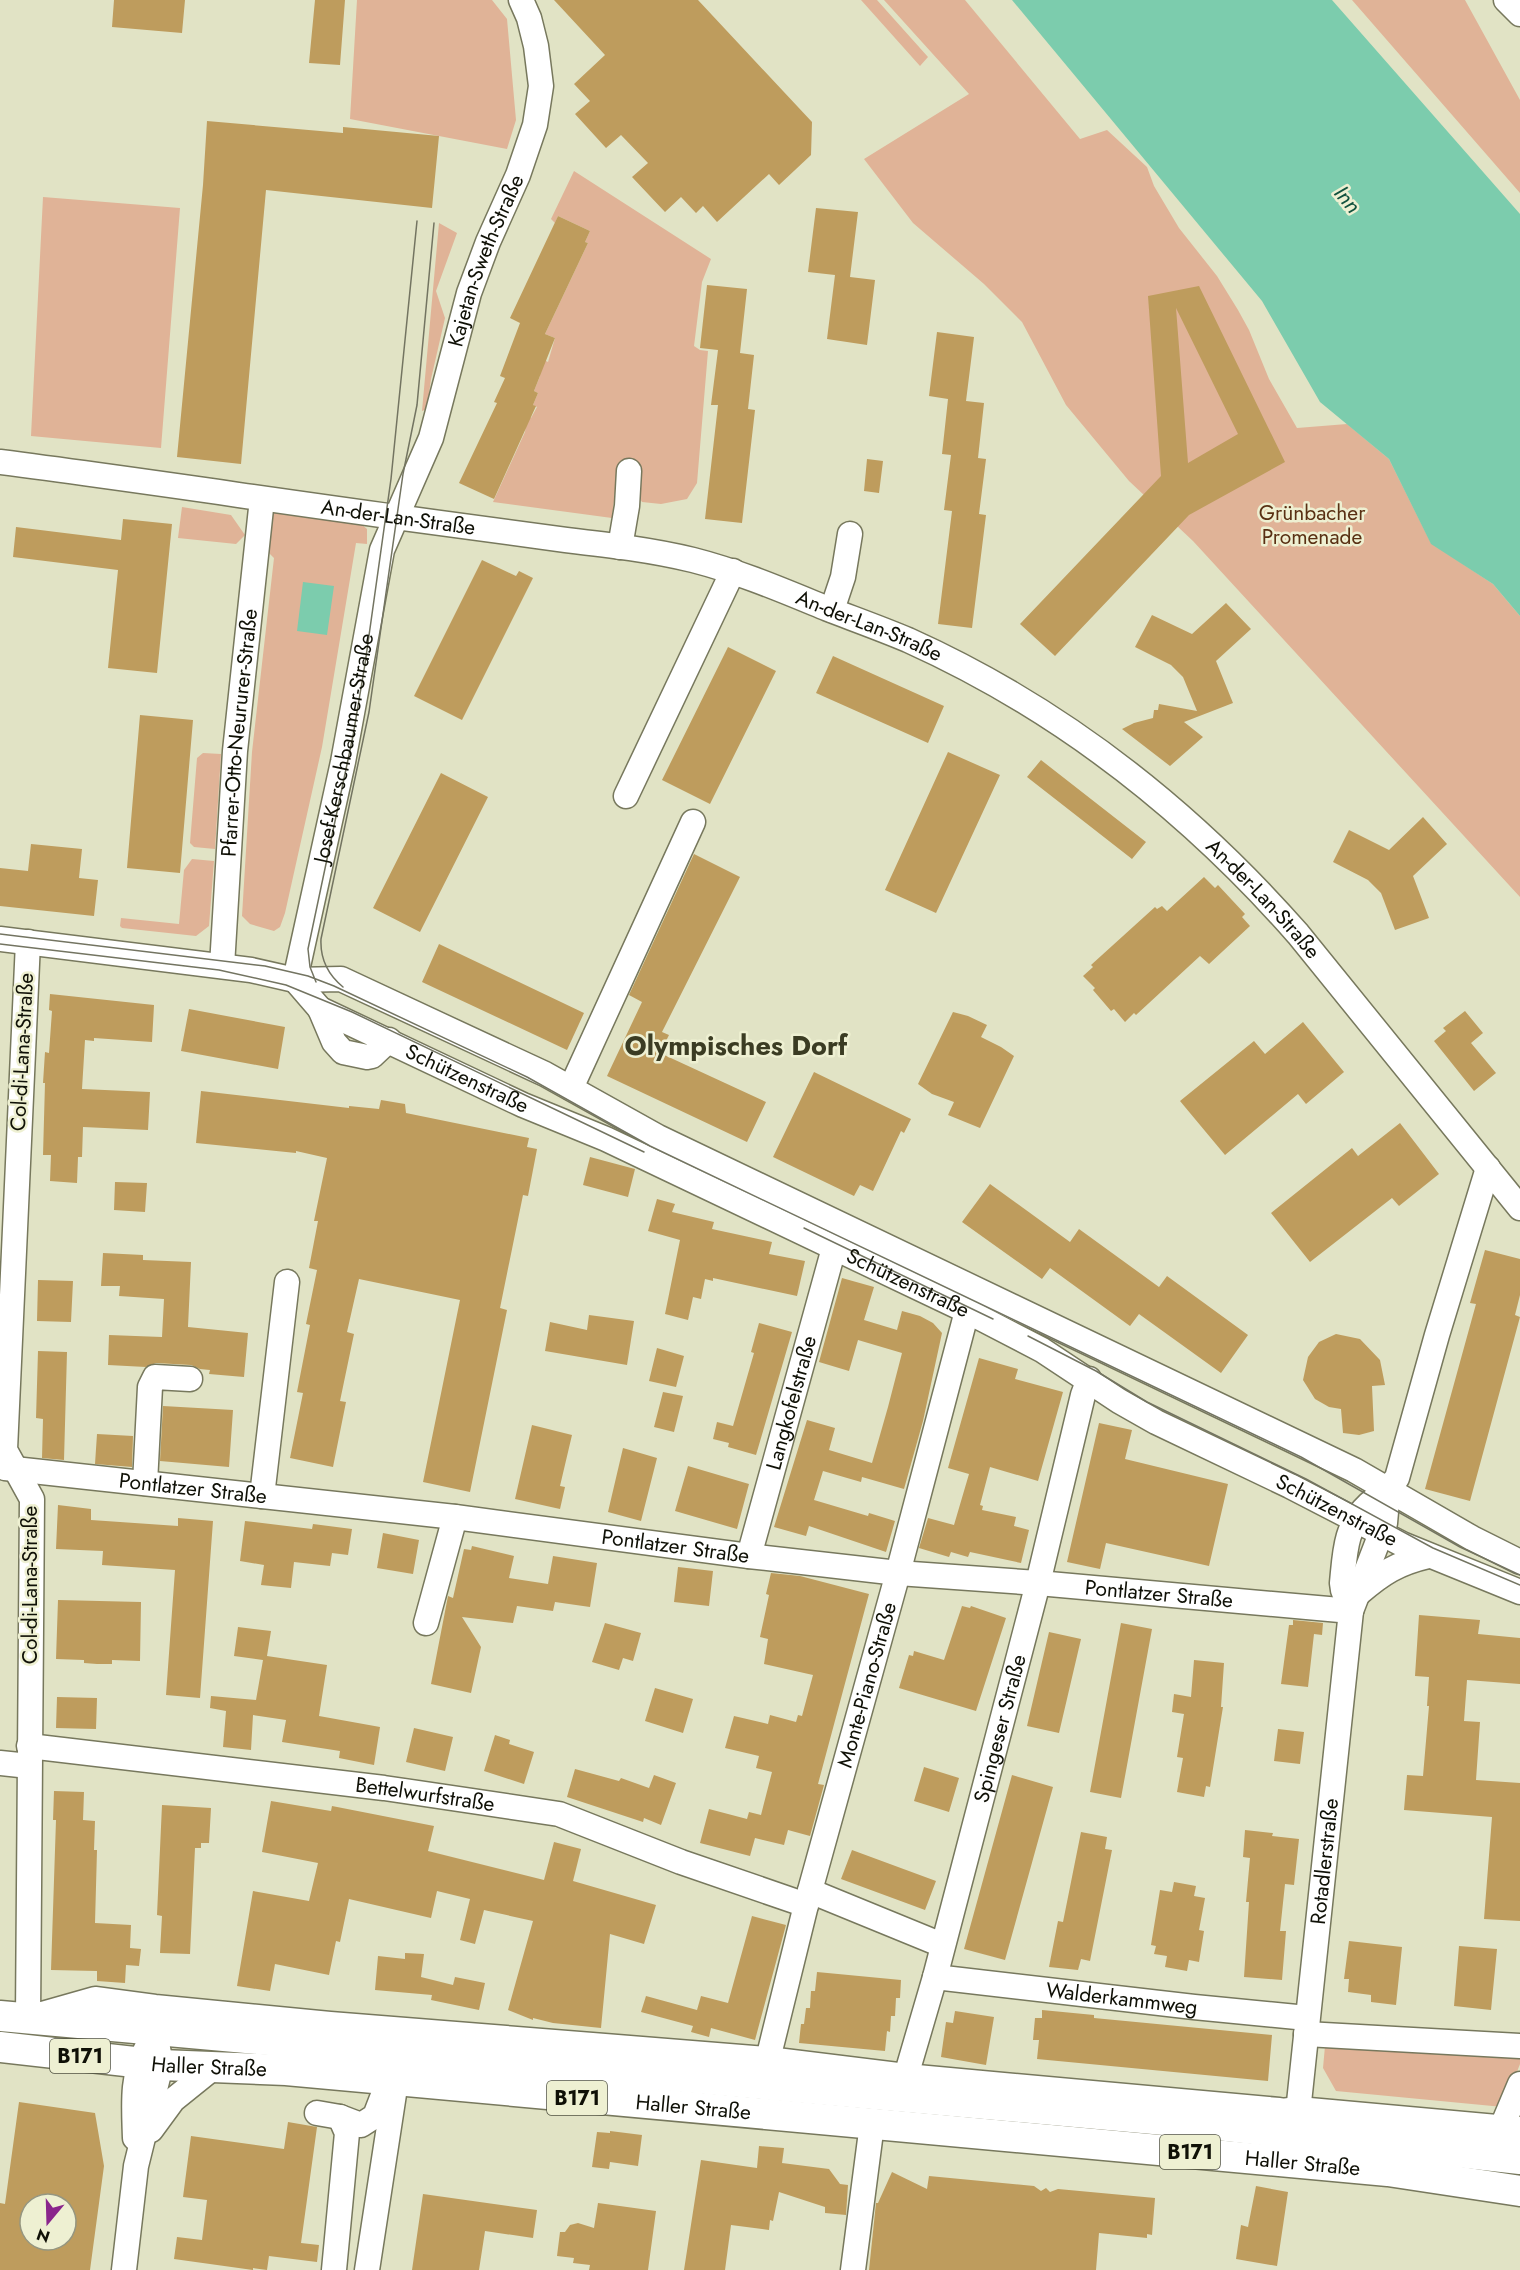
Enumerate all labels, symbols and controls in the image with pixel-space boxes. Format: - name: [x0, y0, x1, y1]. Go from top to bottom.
- street label: Kajetan-Sweth-Straße: [441, 169, 531, 350]
- water label: Inn: [1327, 178, 1369, 220]
- street label: An-der-Lan-Straße: [319, 492, 477, 543]
- park label: Grünbacher Promenade: [1259, 498, 1366, 552]
- street label: An-der-Lan-Straße: [791, 582, 947, 669]
- street label: Pfarrer-Otto-Neururer-Straße: [214, 607, 265, 858]
- street label: Josef-Kerschbaumer-Straße: [306, 631, 381, 869]
- street label: An-der-Lan-Straße: [1199, 832, 1327, 965]
- street label: Col-di-Lana-Straße: [3, 972, 41, 1132]
- district label: Olympisches Dorf: [625, 1026, 849, 1065]
- street label: Schützenstraße: [400, 1036, 534, 1121]
- street label: Schützenstraße: [841, 1241, 975, 1325]
- street label: Langkofelstraße: [758, 1332, 824, 1473]
- street label: Pontlatzer Straße: [117, 1465, 269, 1511]
- street label: Schützenstraße: [1271, 1466, 1403, 1554]
- street label: Col-di-Lana-Straße: [15, 1506, 45, 1664]
- street label: Pontlatzer Straße: [600, 1522, 751, 1571]
- street label: Pontlatzer Straße: [1084, 1572, 1235, 1615]
- street label: Monte-Piano-Straße: [830, 1599, 904, 1771]
- street label: Spingeser Straße: [966, 1651, 1034, 1806]
- street label: Bettelwurfstraße: [354, 1770, 497, 1819]
- street label: Rotadlerstraße: [1303, 1797, 1346, 1926]
- street label: Walderkammweg: [1044, 1975, 1199, 2022]
- road number: B171: [50, 2039, 110, 2073]
- street label: Haller Straße: [150, 2049, 268, 2084]
- road number: B171: [547, 2081, 607, 2115]
- street label: Haller Straße: [634, 2087, 752, 2128]
- road number: B171: [1160, 2135, 1220, 2169]
- street label: Haller Straße: [1244, 2143, 1362, 2183]
- north arrow: [18, 2192, 78, 2252]
- text: N: [34, 2223, 53, 2249]

